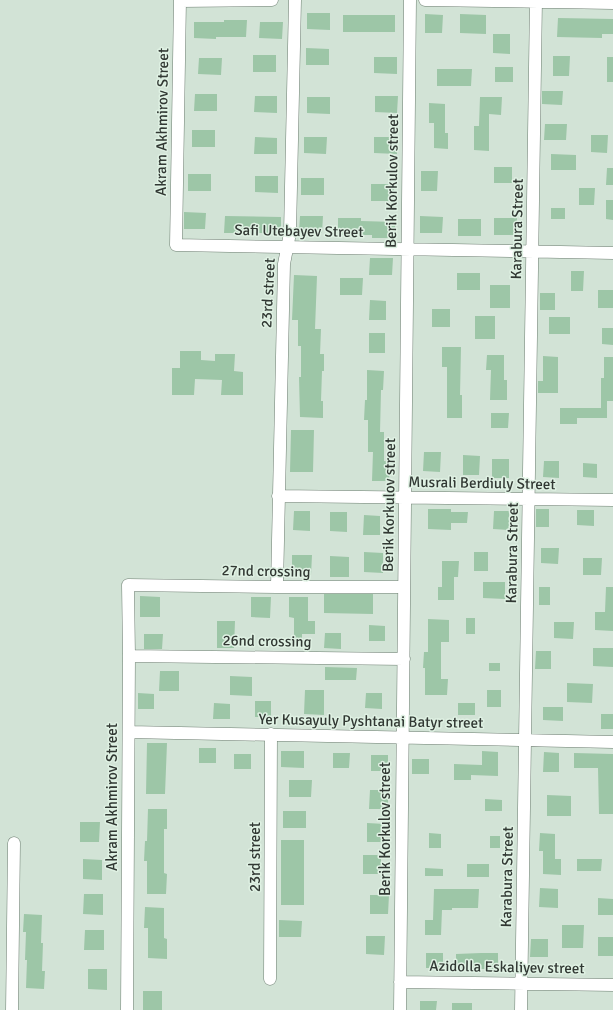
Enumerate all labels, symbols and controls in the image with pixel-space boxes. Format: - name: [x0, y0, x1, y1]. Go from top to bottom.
- street label: Akram Akhmirov Street: [152, 48, 172, 196]
- street label: Berik Korkulov street: [382, 114, 402, 248]
- street label: Karabura Street: [507, 178, 527, 280]
- street label: Safi Utebayev Street: [234, 221, 364, 241]
- street label: 23rd street: [257, 257, 279, 329]
- street label: Berik Korkulov street: [379, 438, 399, 572]
- street label: Musrali Berdiuly Street: [408, 473, 556, 493]
- street label: Karabura Street: [502, 502, 522, 604]
- street label: 27nd crossing: [221, 561, 311, 581]
- street label: 26nd crossing: [222, 631, 312, 651]
- street label: Yer Kusayuly Pyshtanai Batyr street: [258, 710, 484, 732]
- street label: Akram Akhmirov Street: [103, 723, 121, 871]
- street label: Berik Korkulov street: [376, 762, 394, 896]
- street label: 23rd street: [246, 822, 264, 892]
- street label: Karabura Street: [497, 826, 517, 928]
- street label: Azidolla Eskaliyev street: [429, 957, 585, 977]

